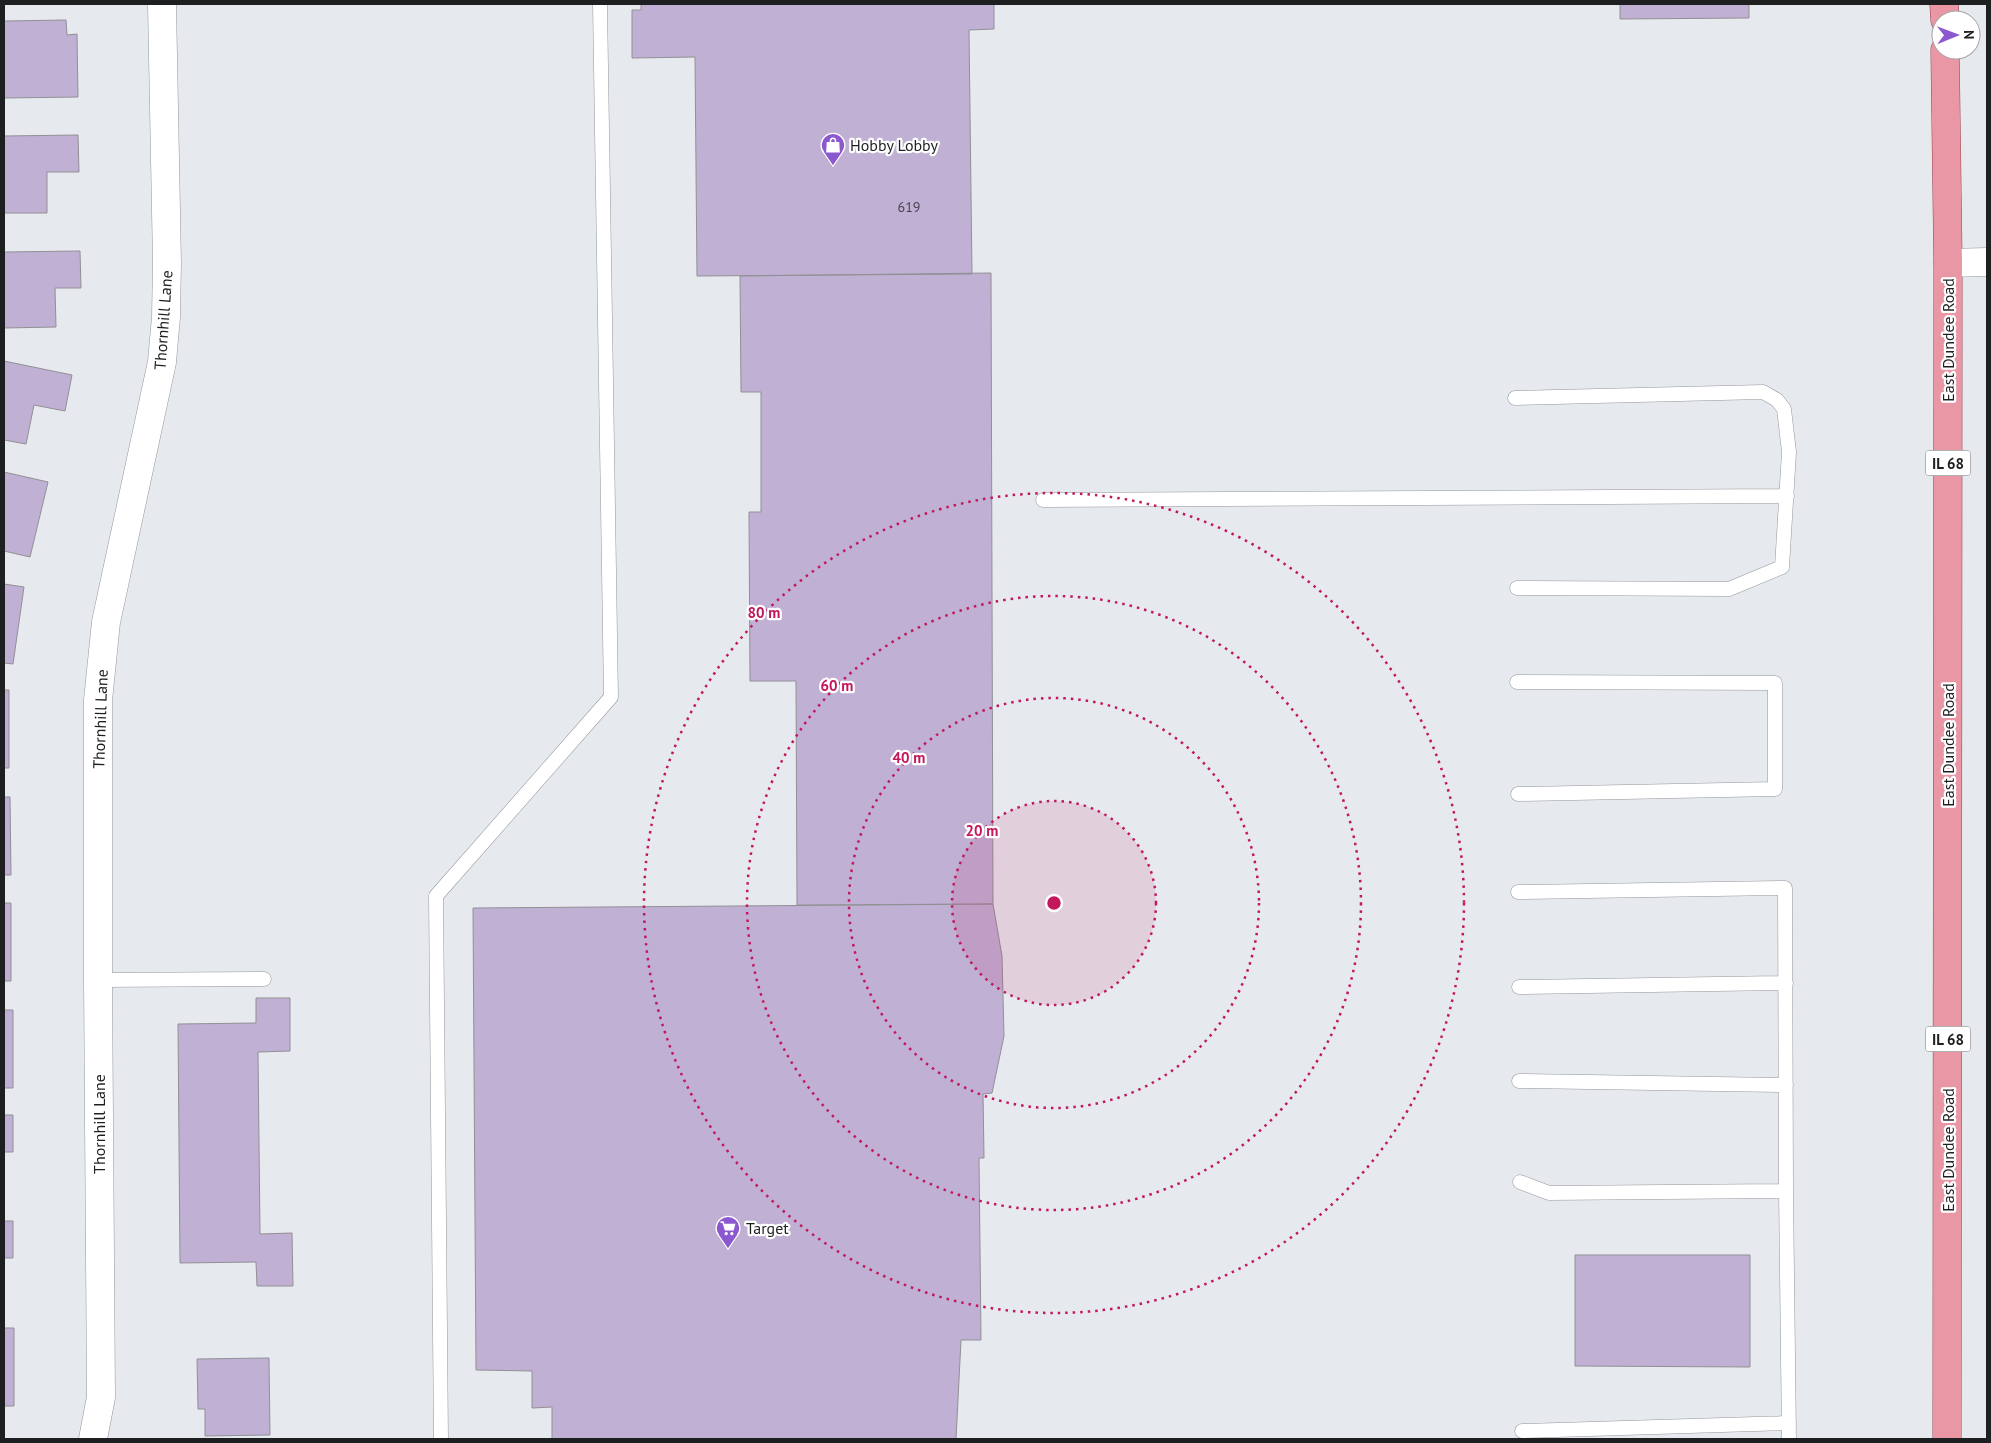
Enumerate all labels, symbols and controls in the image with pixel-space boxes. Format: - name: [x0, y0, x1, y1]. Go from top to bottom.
- north arrow: [1931, 10, 1981, 60]
- text: N: [1960, 30, 1978, 40]
- shop icon: Hobby Lobby: [820, 132, 846, 166]
- place label: Hobby Lobby: [850, 135, 939, 155]
- house number: 619: [898, 198, 920, 216]
- street label: Thornhill Lane: [150, 270, 176, 370]
- street label: East Dundee Road: [1938, 278, 1958, 402]
- road number: IL 68: [1926, 450, 1970, 476]
- text: 80 m: [748, 603, 780, 622]
- street label: Thornhill Lane: [88, 669, 112, 769]
- text: 60 m: [821, 676, 853, 695]
- street label: East Dundee Road: [1938, 683, 1958, 807]
- text: 40 m: [893, 748, 925, 767]
- text: 20 m: [966, 821, 998, 840]
- centre of rings: [1045, 894, 1063, 912]
- road number: IL 68: [1926, 1026, 1970, 1052]
- street label: Thornhill Lane: [89, 1074, 109, 1174]
- street label: East Dundee Road: [1938, 1088, 1958, 1212]
- supermarket icon: Target: [715, 1215, 741, 1249]
- place label: Target: [746, 1218, 789, 1238]

